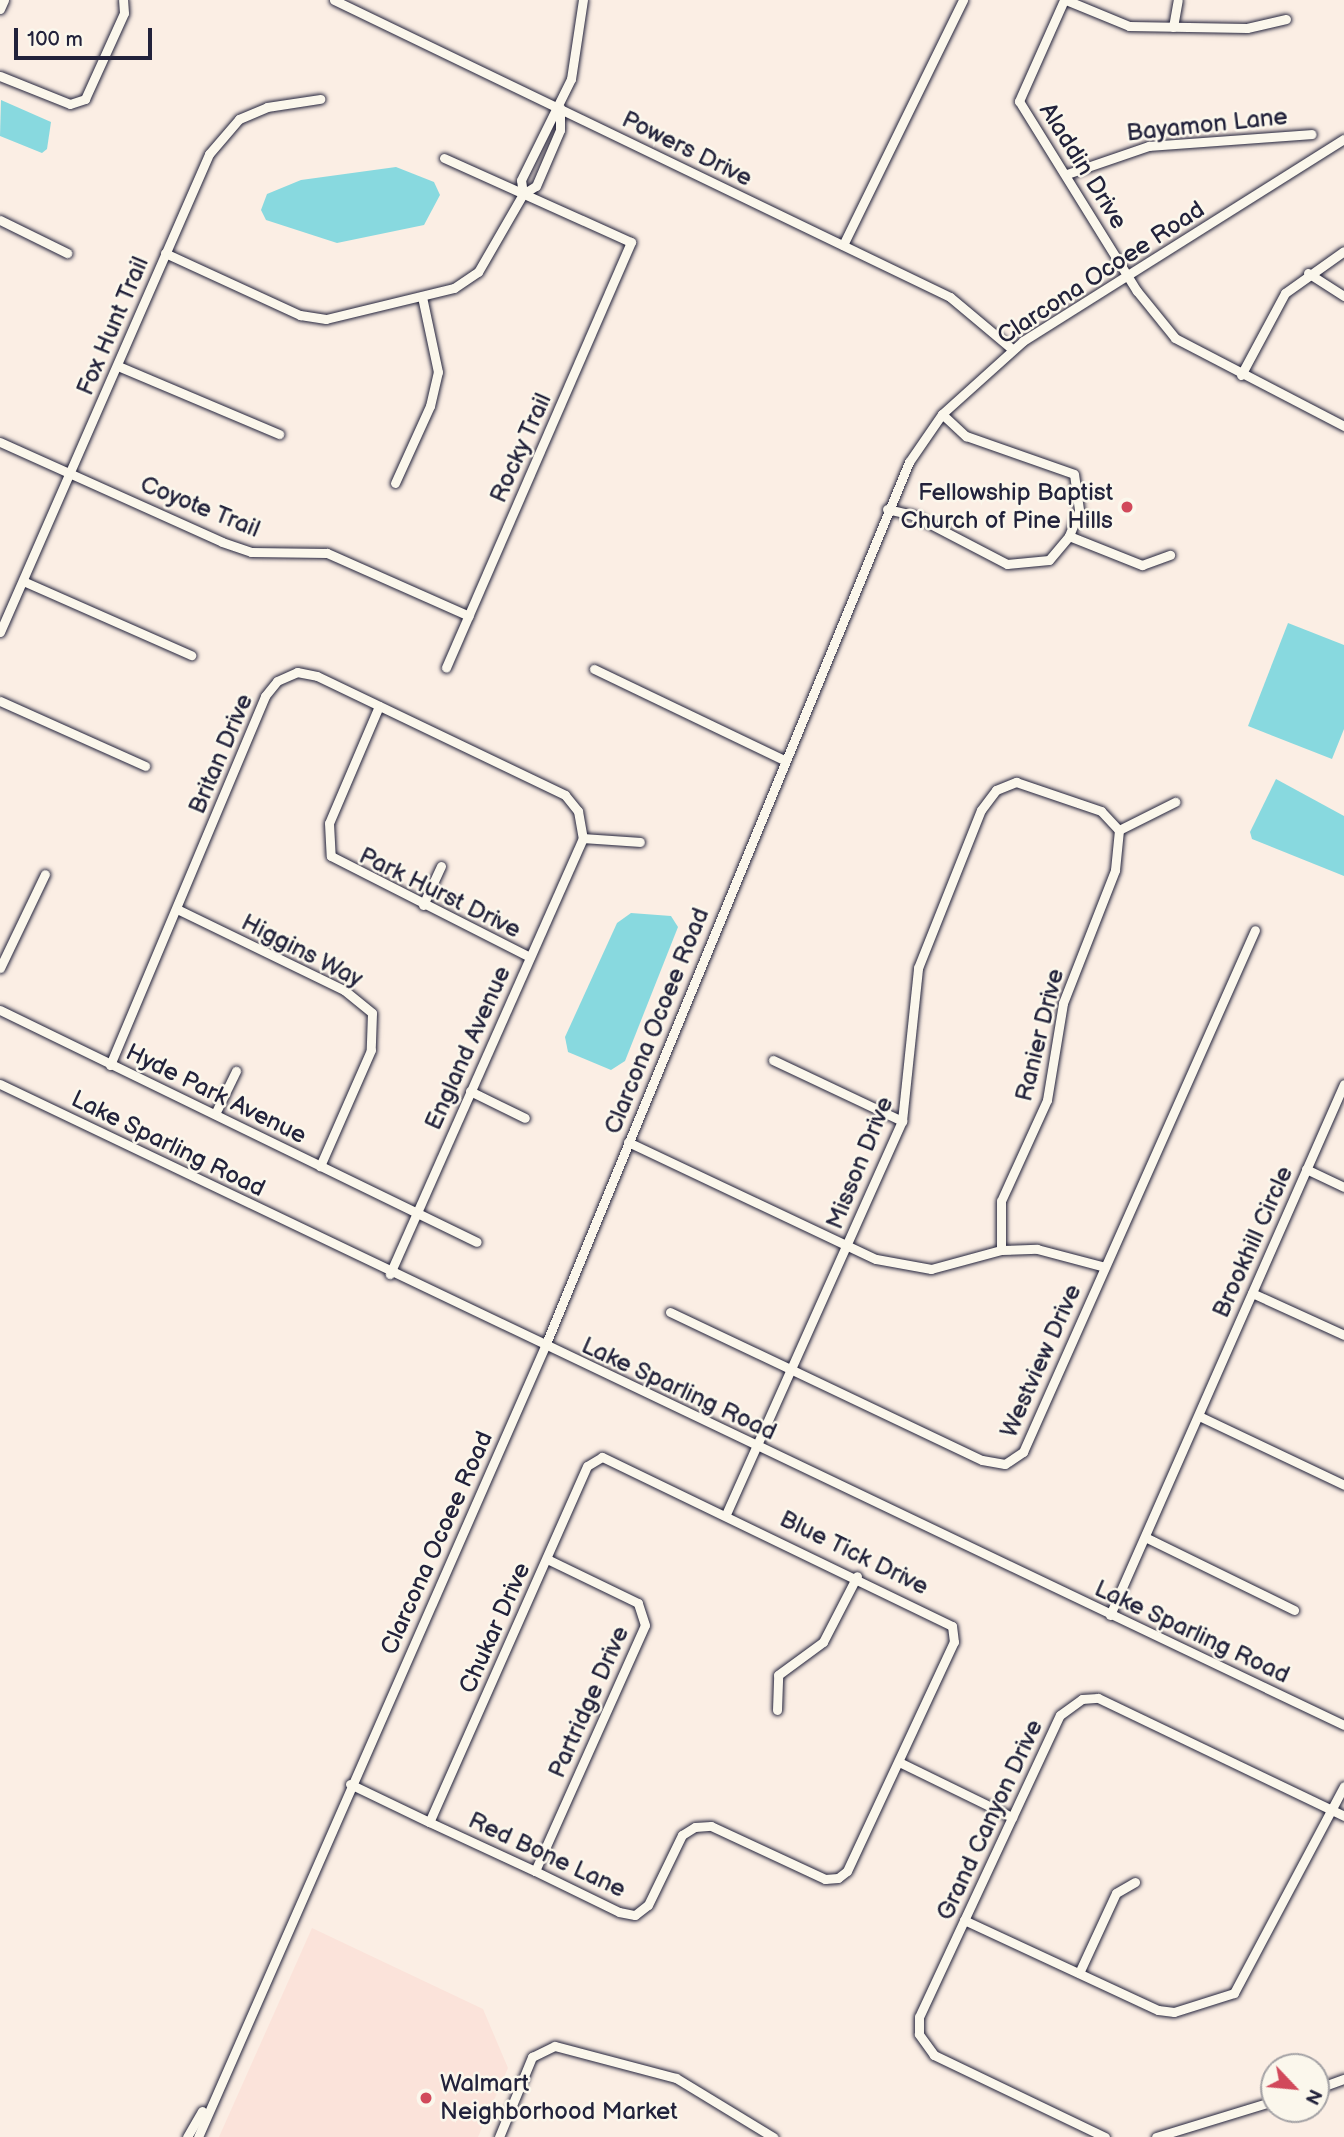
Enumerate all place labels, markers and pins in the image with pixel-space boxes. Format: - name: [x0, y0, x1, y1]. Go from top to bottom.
- place label: Fellowship Baptist Church of Pine Hills: [901, 479, 1113, 535]
- marker: Fellowship Baptist Church of Pine Hills: [1119, 499, 1135, 515]
- place label: Walmart Neighborhood Market: [440, 2070, 678, 2126]
- marker: Walmart Neighborhood Market: [418, 2090, 434, 2106]

